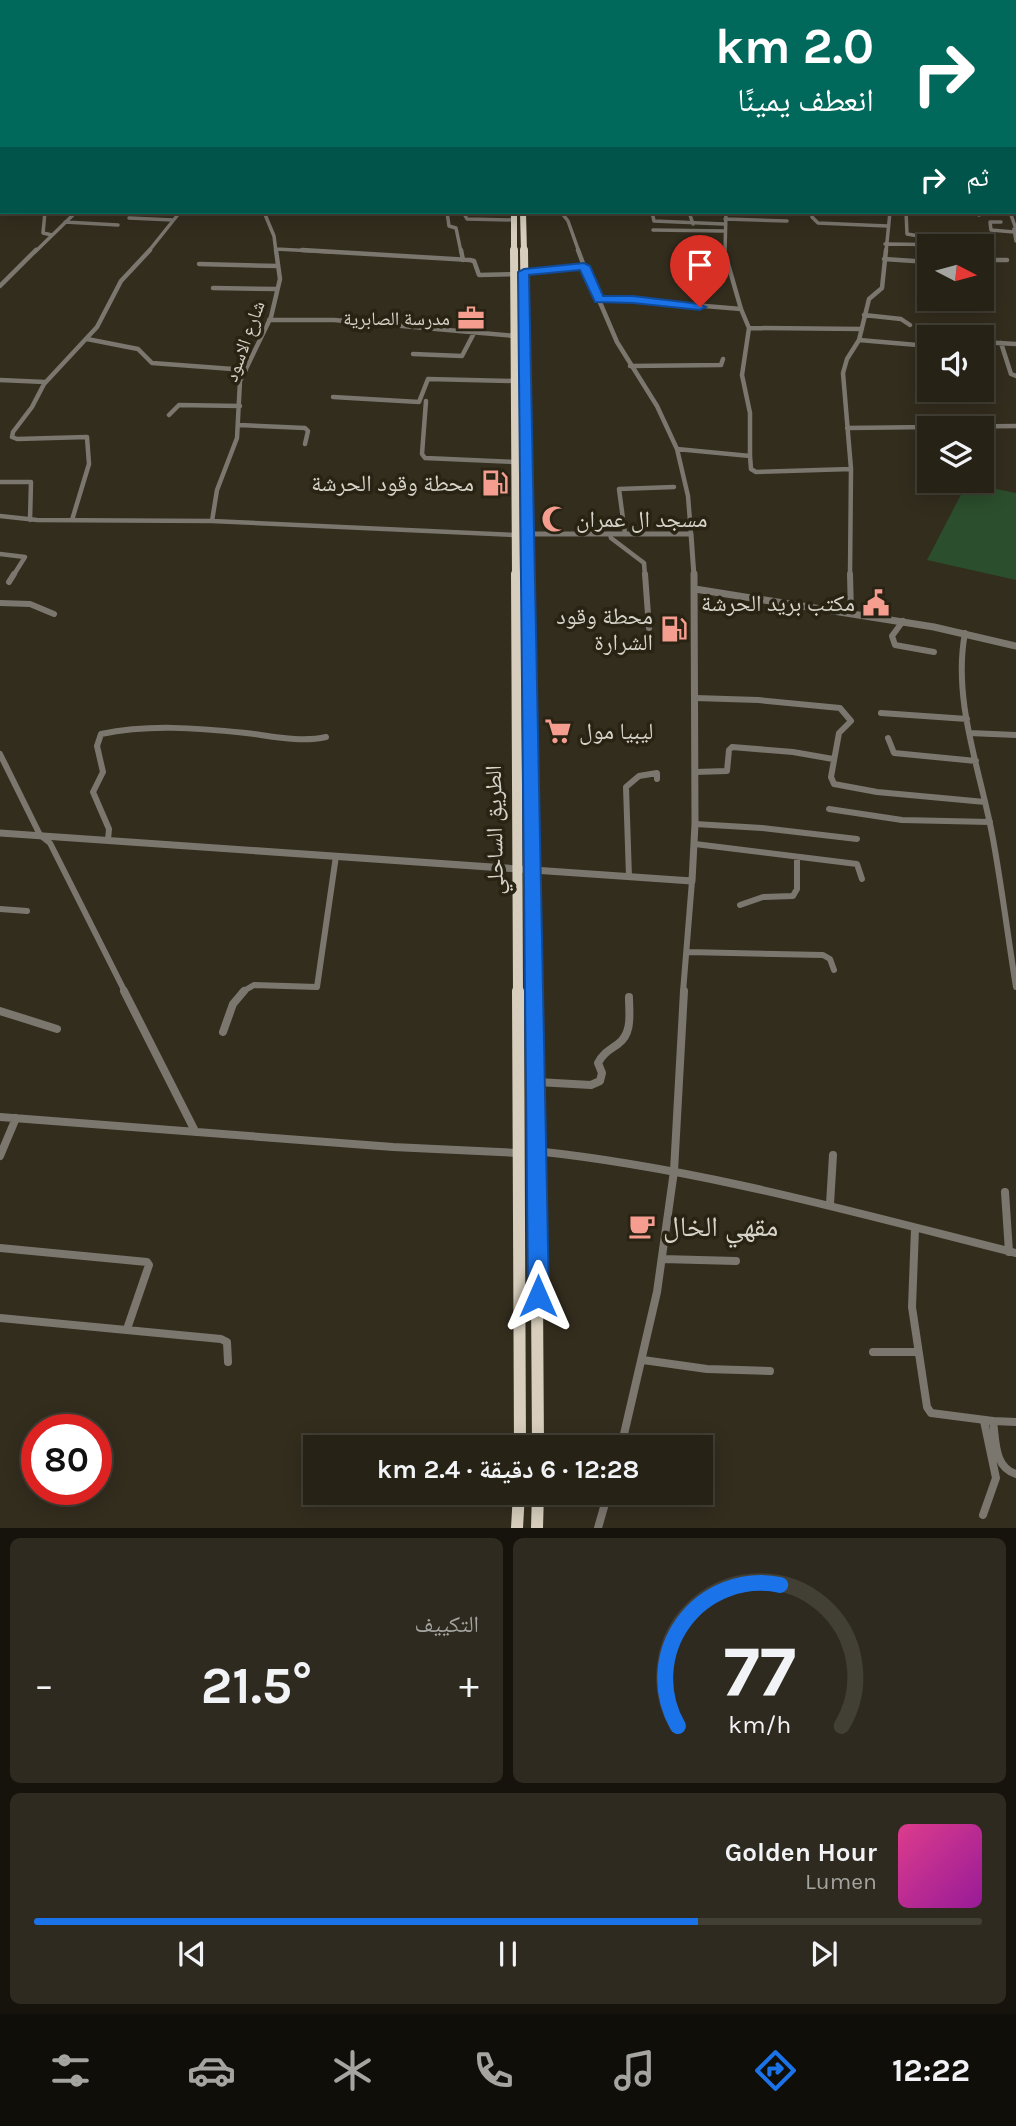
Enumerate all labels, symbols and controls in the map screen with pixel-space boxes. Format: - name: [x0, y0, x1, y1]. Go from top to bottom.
- text: 2.0 km: [715, 18, 874, 75]
- icon: right: [898, 28, 989, 119]
- text: انعطف يمينًا: [737, 82, 874, 119]
- icon: right: [914, 161, 952, 199]
- text: ثم: [966, 162, 989, 193]
- north arrow: [917, 234, 994, 312]
- map controls: [917, 234, 994, 493]
- pin: [670, 235, 730, 307]
- icon: arrive: [681, 246, 719, 284]
- street label: شارع الاسود: [220, 298, 270, 385]
- office icon: مدرسة الصابرية: [456, 303, 486, 333]
- place label: مدرسة الصابرية: [343, 308, 450, 330]
- button: sound: [917, 325, 994, 402]
- button: layers: [917, 416, 994, 493]
- fuel station icon: محطة وقود الحرشة: [480, 468, 510, 498]
- place label: محطة وقود الحرشة: [311, 470, 474, 497]
- mosque icon: مسجد ال عمران: [540, 504, 570, 534]
- place label: مسجد ال عمران: [576, 506, 707, 533]
- public building icon: مكتب بريد الحرشة: [861, 588, 891, 618]
- place label: مكتب بريد الحرشة: [701, 590, 855, 617]
- place label: محطة وقود الشرارة: [556, 603, 653, 656]
- fuel station icon: محطة وقود الشرارة: [659, 614, 689, 644]
- supermarket icon: ليبيا مول: [543, 716, 573, 746]
- place label: ليبيا مول: [579, 718, 653, 745]
- street label: الطريق الساحلي: [480, 765, 514, 895]
- place label: مقهي الخال: [663, 1210, 778, 1249]
- cafe icon: مقهي الخال: [627, 1211, 657, 1241]
- position arrow: [501, 1259, 575, 1333]
- speed limit sign: 80: [21, 1414, 112, 1505]
- text: 12:28 · 6 دقيقة · 2.4 km: [377, 1454, 639, 1485]
- text: التكييف: [414, 1611, 479, 1638]
- text: 77: [723, 1630, 796, 1715]
- text: 21.5°: [201, 1655, 312, 1716]
- text: −: [34, 1663, 54, 1708]
- text: +: [459, 1663, 479, 1708]
- text: km/h: [728, 1710, 791, 1739]
- text: Golden Hour: [725, 1837, 877, 1868]
- text: Lumen: [805, 1868, 877, 1895]
- icon: previous: [173, 1935, 211, 1973]
- icon: pause: [489, 1935, 527, 1973]
- icon: next: [805, 1935, 843, 1973]
- icon: filters: [46, 2046, 95, 2095]
- icon: car: [187, 2046, 236, 2095]
- icon: climate: [328, 2046, 377, 2095]
- icon: phone: [469, 2046, 518, 2095]
- icon: music: [610, 2046, 659, 2095]
- icon: directions: [751, 2046, 800, 2095]
- text: 12:22: [892, 2052, 970, 2089]

